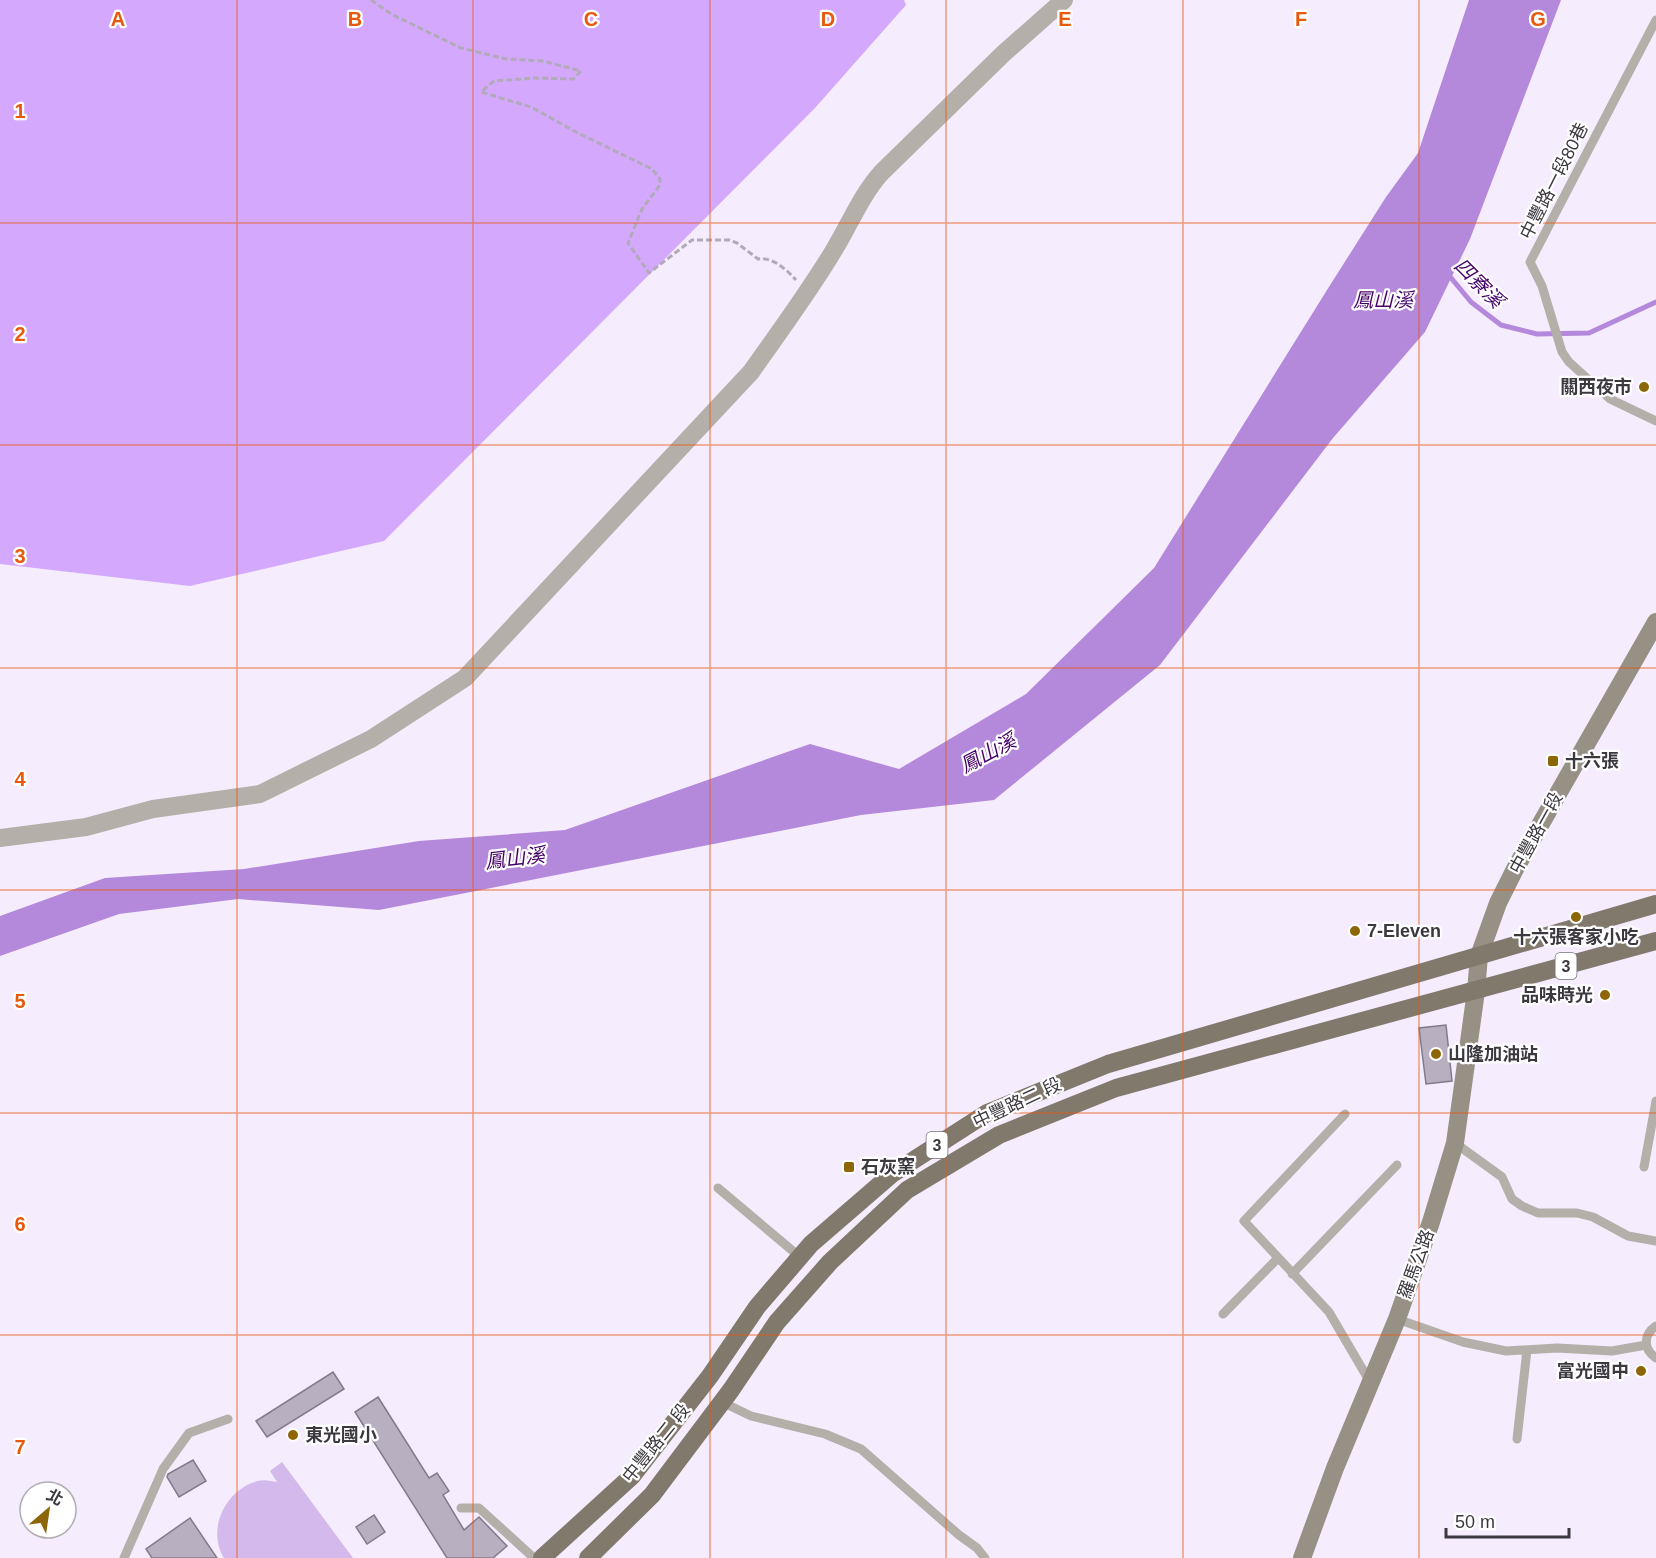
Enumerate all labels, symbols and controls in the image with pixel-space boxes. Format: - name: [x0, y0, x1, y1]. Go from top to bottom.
- text: A: [111, 8, 125, 30]
- text: B: [348, 8, 362, 30]
- text: C: [584, 8, 598, 30]
- text: D: [821, 8, 835, 30]
- text: E: [1058, 8, 1072, 30]
- text: F: [1295, 8, 1307, 30]
- text: G: [1530, 8, 1546, 30]
- text: 1: [14, 100, 26, 122]
- street label: 中豐路一段80巷: [1516, 119, 1592, 243]
- water label: 四寮溪: [1450, 254, 1510, 314]
- water label: 鳳山溪: [1353, 289, 1416, 311]
- text: 2: [14, 323, 26, 345]
- place label: 關西夜市: [1560, 377, 1632, 397]
- marker: 關西夜市: [1637, 380, 1651, 394]
- text: 3: [14, 545, 26, 567]
- water label: 鳳山溪: [956, 728, 1022, 777]
- place label: 十六張: [1565, 751, 1619, 771]
- marker: 十六張: [1546, 754, 1560, 768]
- text: 4: [14, 768, 26, 790]
- street label: 中豐路一段: [1505, 789, 1567, 877]
- water label: 鳳山溪: [484, 843, 549, 873]
- marker: 十六張客家小吃: [1569, 910, 1583, 924]
- place label: 7-Eleven: [1367, 921, 1441, 941]
- marker: 7-Eleven: [1348, 924, 1362, 938]
- place label: 十六張客家小吃: [1513, 927, 1639, 947]
- road number: 3: [1556, 953, 1576, 979]
- place label: 品味時光: [1521, 985, 1593, 1005]
- marker: 品味時光: [1598, 988, 1612, 1002]
- text: 5: [14, 990, 26, 1012]
- place label: 山隆加油站: [1448, 1044, 1538, 1064]
- marker: 山隆加油站: [1429, 1047, 1443, 1061]
- street label: 中豐路二 段: [970, 1074, 1064, 1132]
- road number: 3: [926, 1132, 948, 1158]
- place label: 石灰窯: [861, 1156, 915, 1177]
- marker: 石灰窯: [842, 1160, 856, 1174]
- text: 6: [14, 1213, 26, 1235]
- street label: 羅馬公路: [1394, 1227, 1438, 1301]
- place label: 富光國中: [1557, 1361, 1629, 1381]
- marker: 富光國中: [1634, 1364, 1648, 1378]
- street label: 中豐路二 段: [618, 1400, 694, 1486]
- place label: 東光國小: [305, 1425, 377, 1445]
- marker: 東光國小: [286, 1428, 300, 1442]
- text: 7: [14, 1436, 26, 1458]
- north arrow: [18, 1480, 78, 1540]
- text: 北: [44, 1486, 66, 1509]
- scale bar: [1446, 1501, 1569, 1539]
- text: 50 m: [1455, 1512, 1495, 1532]

